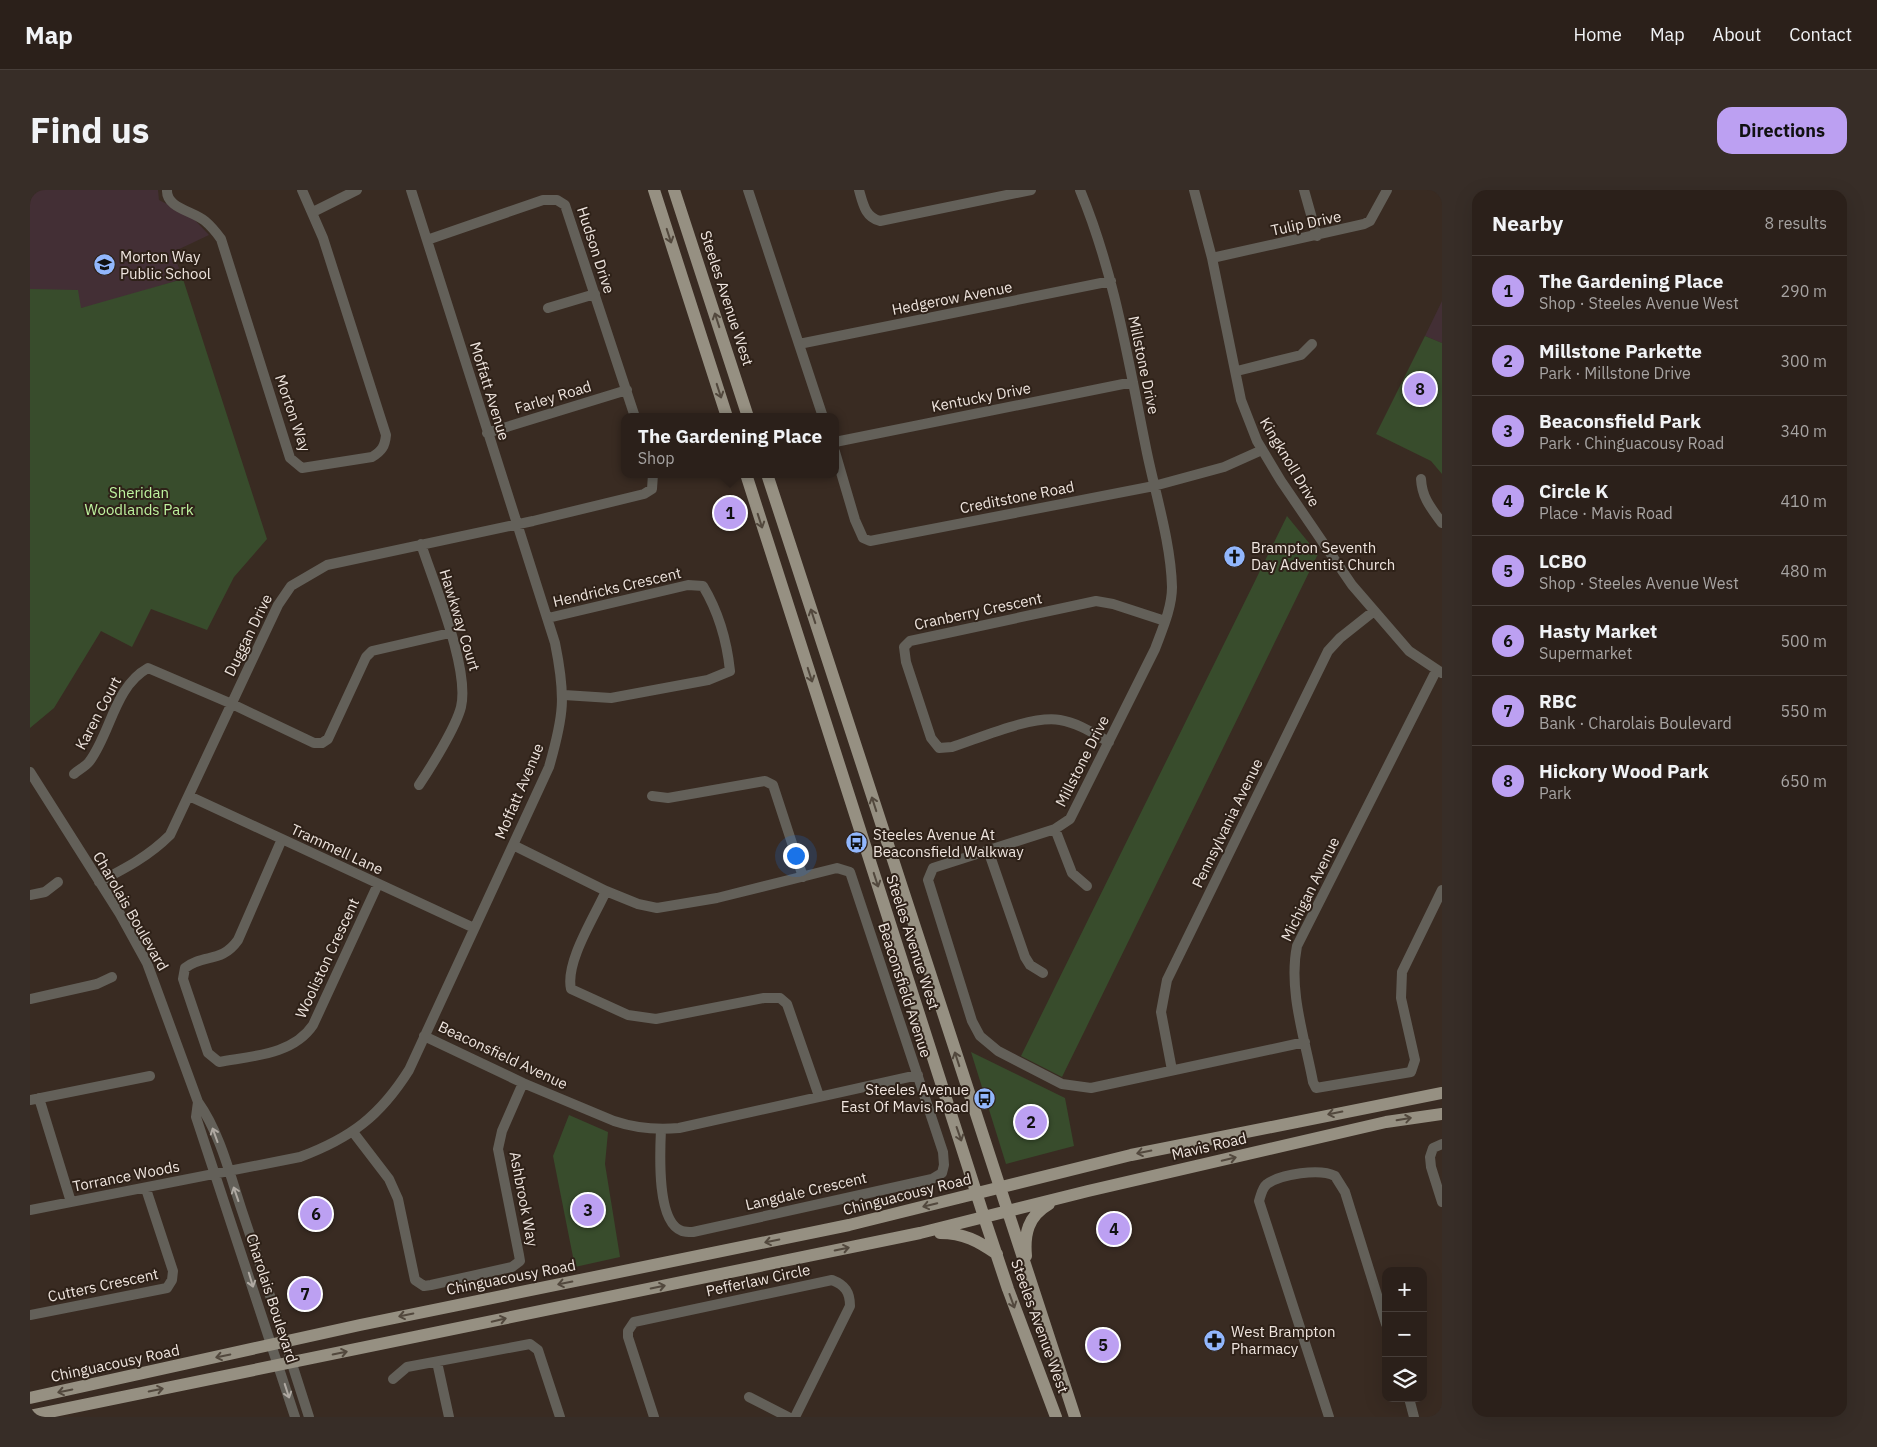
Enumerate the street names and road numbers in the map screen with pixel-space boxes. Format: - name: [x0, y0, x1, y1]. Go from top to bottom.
- street label: Hudson Drive: [573, 204, 619, 296]
- street label: Tulip Drive: [1269, 206, 1343, 240]
- street label: Steeles Avenue West: [696, 228, 758, 368]
- street label: Hedgerow Avenue: [890, 277, 1014, 319]
- street label: Millstone Drive: [1124, 314, 1164, 416]
- street label: Moffatt Avenue: [466, 339, 514, 443]
- street label: Morton Way: [271, 372, 315, 455]
- street label: Farley Road: [512, 376, 594, 418]
- street label: Kentucky Drive: [930, 378, 1032, 416]
- street label: Kingknoll Drive: [1256, 414, 1324, 510]
- street label: Creditstone Road: [958, 477, 1076, 517]
- street label: Hendricks Crescent: [551, 563, 683, 611]
- street label: Hawkway Court: [436, 567, 484, 673]
- street label: Cranberry Crescent: [912, 588, 1044, 634]
- street label: Duggan Drive: [220, 591, 276, 679]
- street label: Karen Court: [71, 673, 125, 753]
- street label: Millstone Drive: [1051, 712, 1113, 810]
- street label: Moffatt Avenue: [490, 740, 548, 842]
- street label: Pennsylvania Avenue: [1187, 755, 1267, 891]
- street label: Trammell Lane: [288, 819, 386, 879]
- street label: Michigan Avenue: [1277, 834, 1343, 944]
- street label: Charolais Boulevard: [89, 848, 173, 974]
- street label: Steeles Avenue West: [882, 872, 944, 1012]
- street label: Wooliston Crescent: [291, 895, 363, 1021]
- street label: Beaconsfield Avenue: [874, 920, 936, 1060]
- street label: Beaconsfield Avenue: [435, 1017, 571, 1093]
- street label: Mavis Road: [1170, 1128, 1248, 1164]
- street label: Ashbrook Way: [505, 1150, 543, 1249]
- street label: Torrance Woods: [71, 1156, 181, 1196]
- street label: Langdale Crescent: [743, 1168, 869, 1214]
- street label: Chinguacousy Road: [841, 1169, 973, 1219]
- street label: Charolais Boulevard: [242, 1231, 302, 1365]
- street label: Chinguacousy Road: [445, 1255, 577, 1299]
- street label: Steeles Avenue West: [1007, 1256, 1073, 1396]
- street label: Pefferlaw Circle: [704, 1260, 812, 1300]
- street label: Cutters Crescent: [46, 1264, 160, 1306]
- street label: Chinguacousy Road: [49, 1340, 181, 1386]

